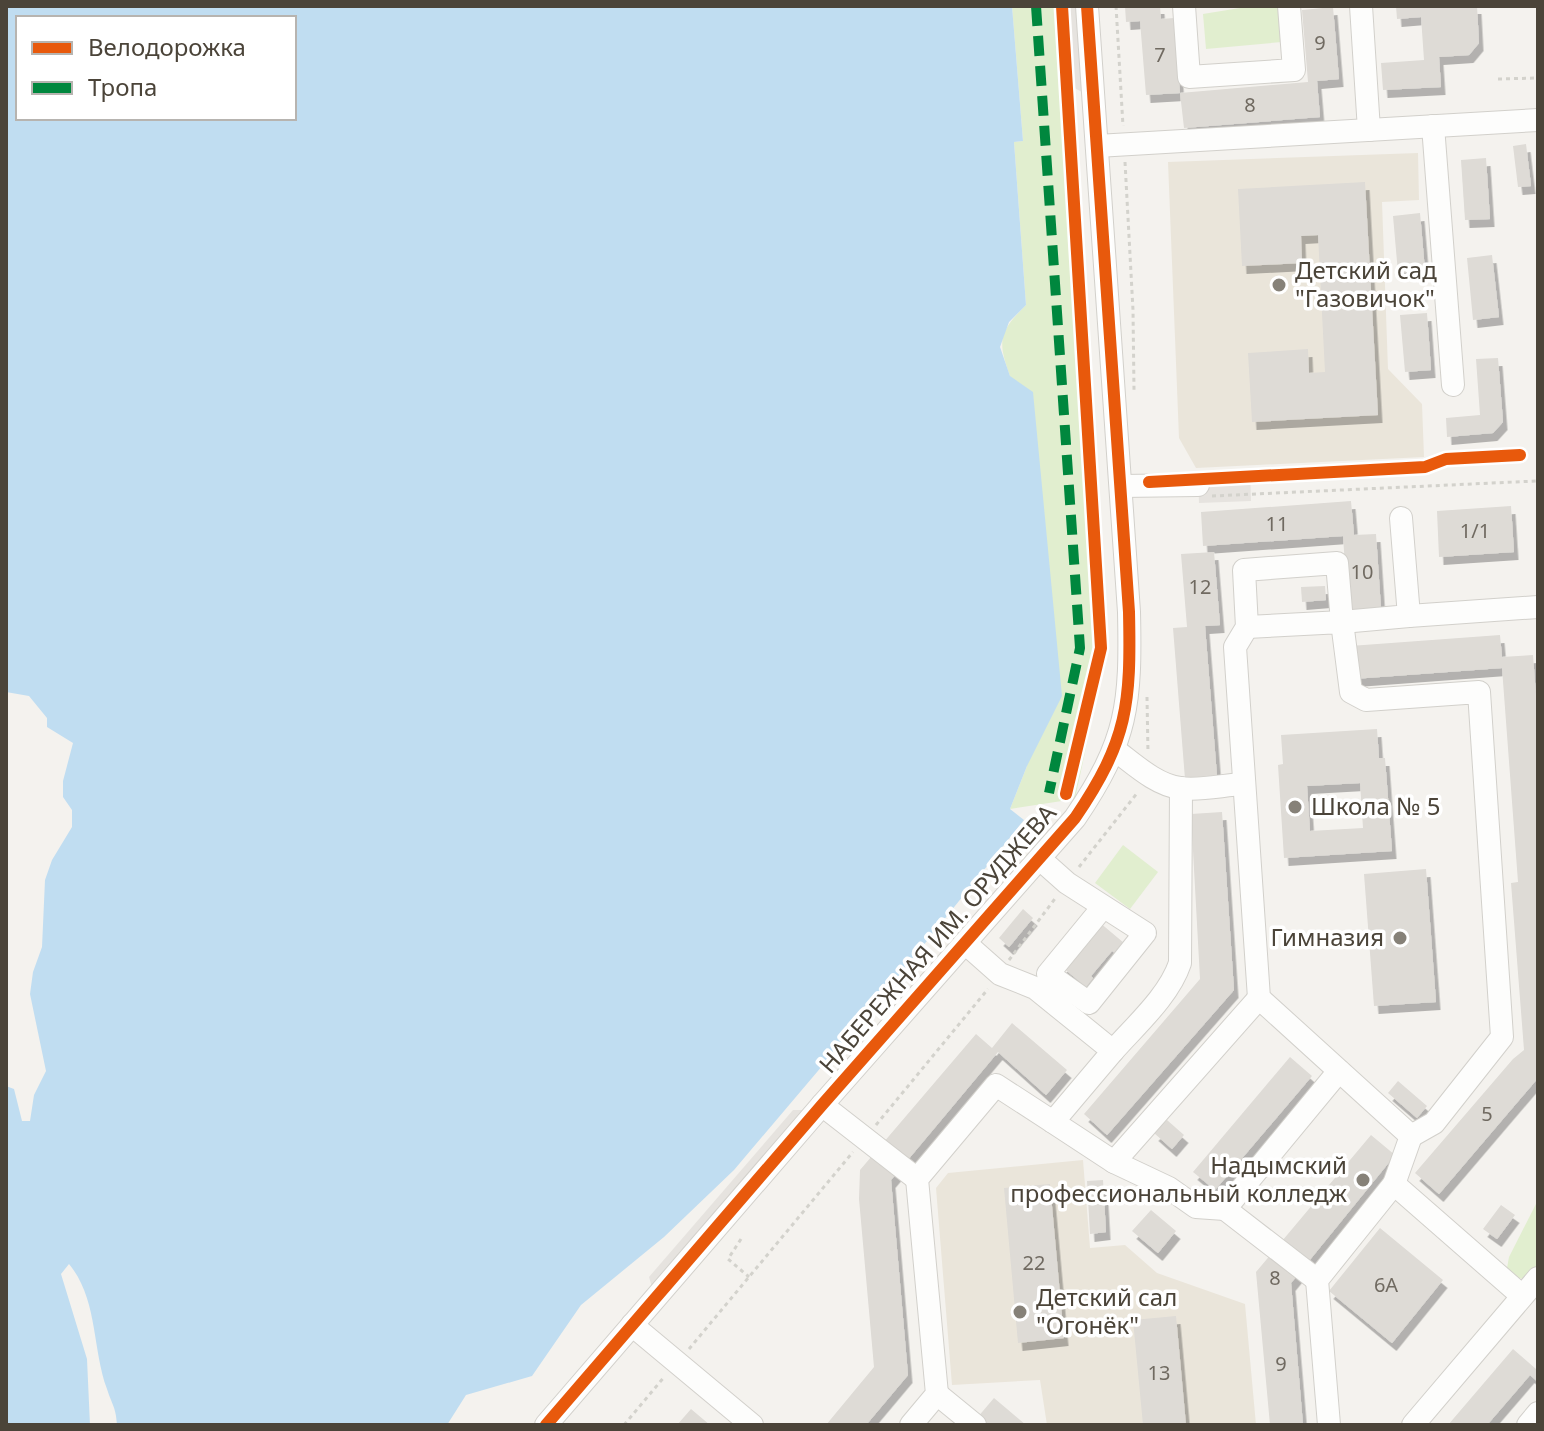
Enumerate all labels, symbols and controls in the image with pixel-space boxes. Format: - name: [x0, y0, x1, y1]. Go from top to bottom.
- legend: [16, 16, 296, 120]
- house number: 9: [1314, 29, 1326, 56]
- text: Велодорожка: [88, 30, 246, 63]
- house number: 7: [1154, 41, 1166, 68]
- text: Тропа: [88, 70, 157, 103]
- house number: 8: [1244, 91, 1256, 118]
- place label: Детский сад "Газовичок": [1295, 253, 1437, 314]
- marker: Детский сад "Газовичок": [1270, 276, 1288, 294]
- house number: 11: [1266, 510, 1288, 537]
- house number: 1/1: [1460, 517, 1490, 544]
- house number: 10: [1351, 558, 1373, 585]
- house number: 12: [1189, 573, 1211, 600]
- place label: Школа № 5: [1311, 789, 1440, 822]
- street label: НАБЕРЕЖНАЯ ИМ. ОРУДЖЕВА: [811, 796, 1063, 1079]
- marker: Школа № 5: [1286, 798, 1304, 816]
- place label: Гимназия: [1271, 920, 1384, 953]
- marker: Гимназия: [1391, 929, 1409, 947]
- house number: 5: [1481, 1100, 1493, 1127]
- place label: Надымский профессиональный колледж: [1010, 1148, 1348, 1209]
- marker: Надымский профессиональный колледж: [1354, 1171, 1372, 1189]
- house number: 22: [1023, 1249, 1045, 1276]
- house number: 8: [1269, 1264, 1281, 1291]
- house number: 6А: [1374, 1271, 1398, 1298]
- place label: Детский сал "Огонёк": [1036, 1280, 1177, 1341]
- marker: Детский сал "Огонёк": [1011, 1303, 1029, 1321]
- house number: 9: [1275, 1350, 1287, 1377]
- house number: 13: [1148, 1359, 1170, 1386]

